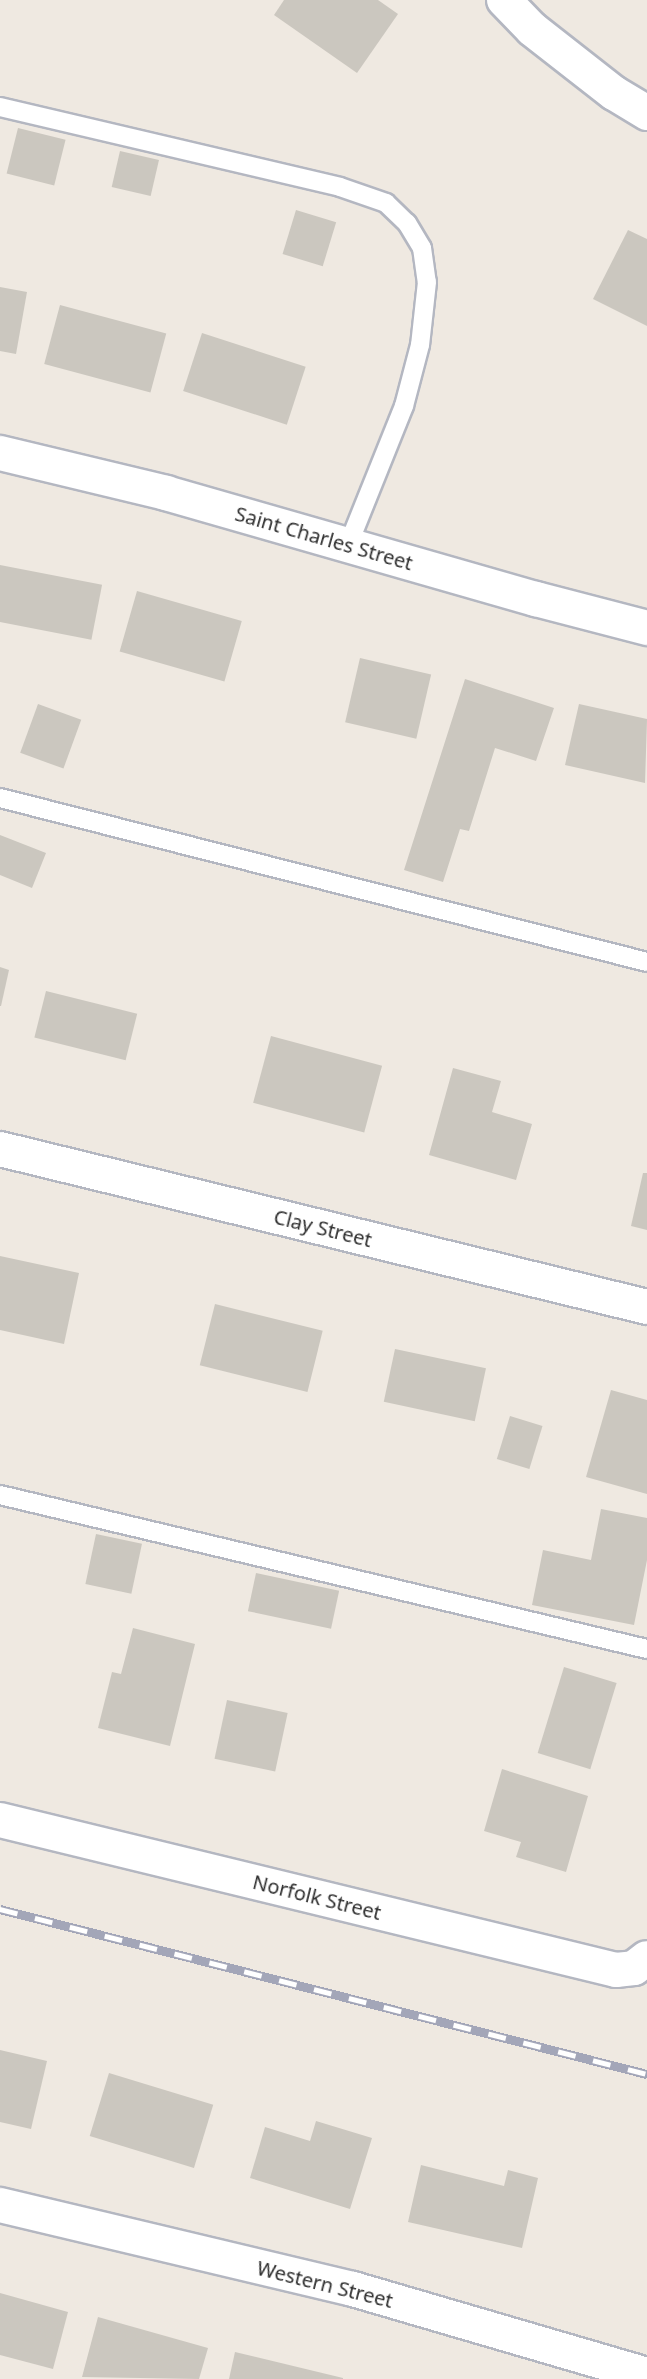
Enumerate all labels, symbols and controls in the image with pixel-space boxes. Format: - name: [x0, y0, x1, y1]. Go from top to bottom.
- street label: Saint Charles Street: [232, 501, 416, 575]
- street label: Clay Street: [271, 1204, 375, 1252]
- street label: Norfolk Street: [250, 1869, 384, 1925]
- street label: Western Street: [255, 2256, 395, 2312]

